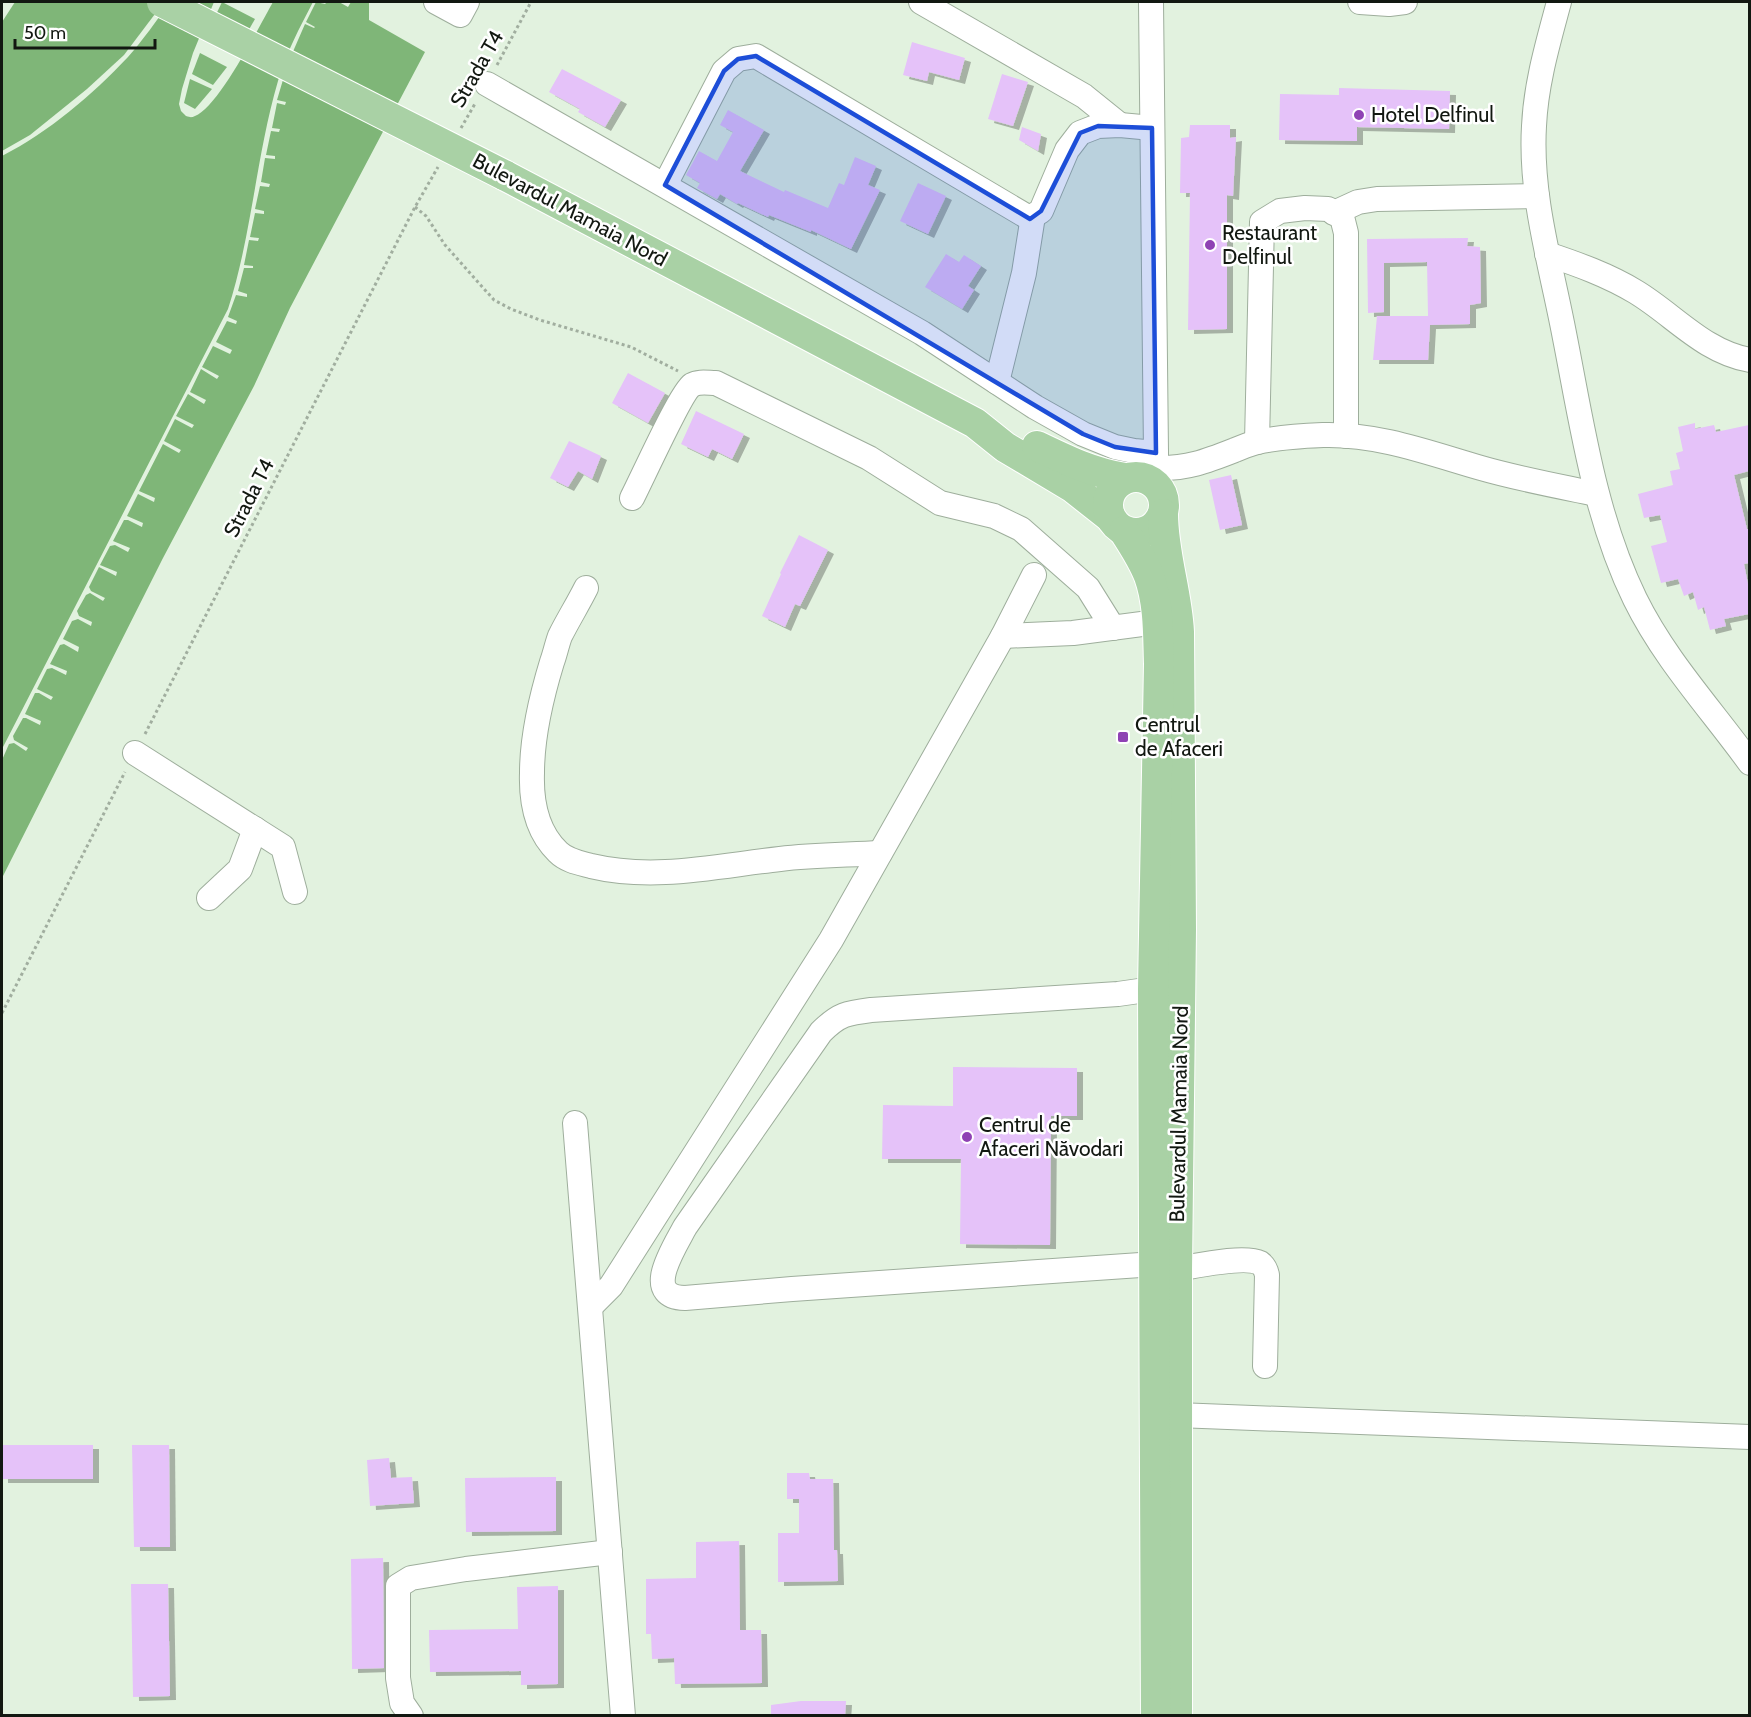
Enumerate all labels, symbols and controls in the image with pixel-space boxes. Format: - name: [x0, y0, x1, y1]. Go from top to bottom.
- scale bar: [15, 12, 154, 50]
- text: 50 m: [24, 22, 66, 44]
- street label: Strada T4: [445, 26, 509, 112]
- place label: Hotel Delfinul: [1371, 102, 1494, 127]
- marker: Hotel Delfinul: [1352, 108, 1366, 122]
- street label: Bulevardul Mamaia Nord: [469, 148, 672, 271]
- place label: Restaurant Delfinul: [1222, 220, 1317, 269]
- marker: Restaurant Delfinul: [1203, 238, 1217, 252]
- street label: Strada T4: [218, 454, 279, 541]
- place label: Centrul de Afaceri: [1135, 712, 1223, 761]
- marker: Centrul de Afaceri: [1116, 730, 1130, 744]
- street label: Bulevardul Mamaia Nord: [1164, 1005, 1193, 1223]
- place label: Centrul de Afaceri Năvodari: [979, 1112, 1123, 1161]
- marker: Centrul de Afaceri Năvodari: [960, 1130, 974, 1144]

